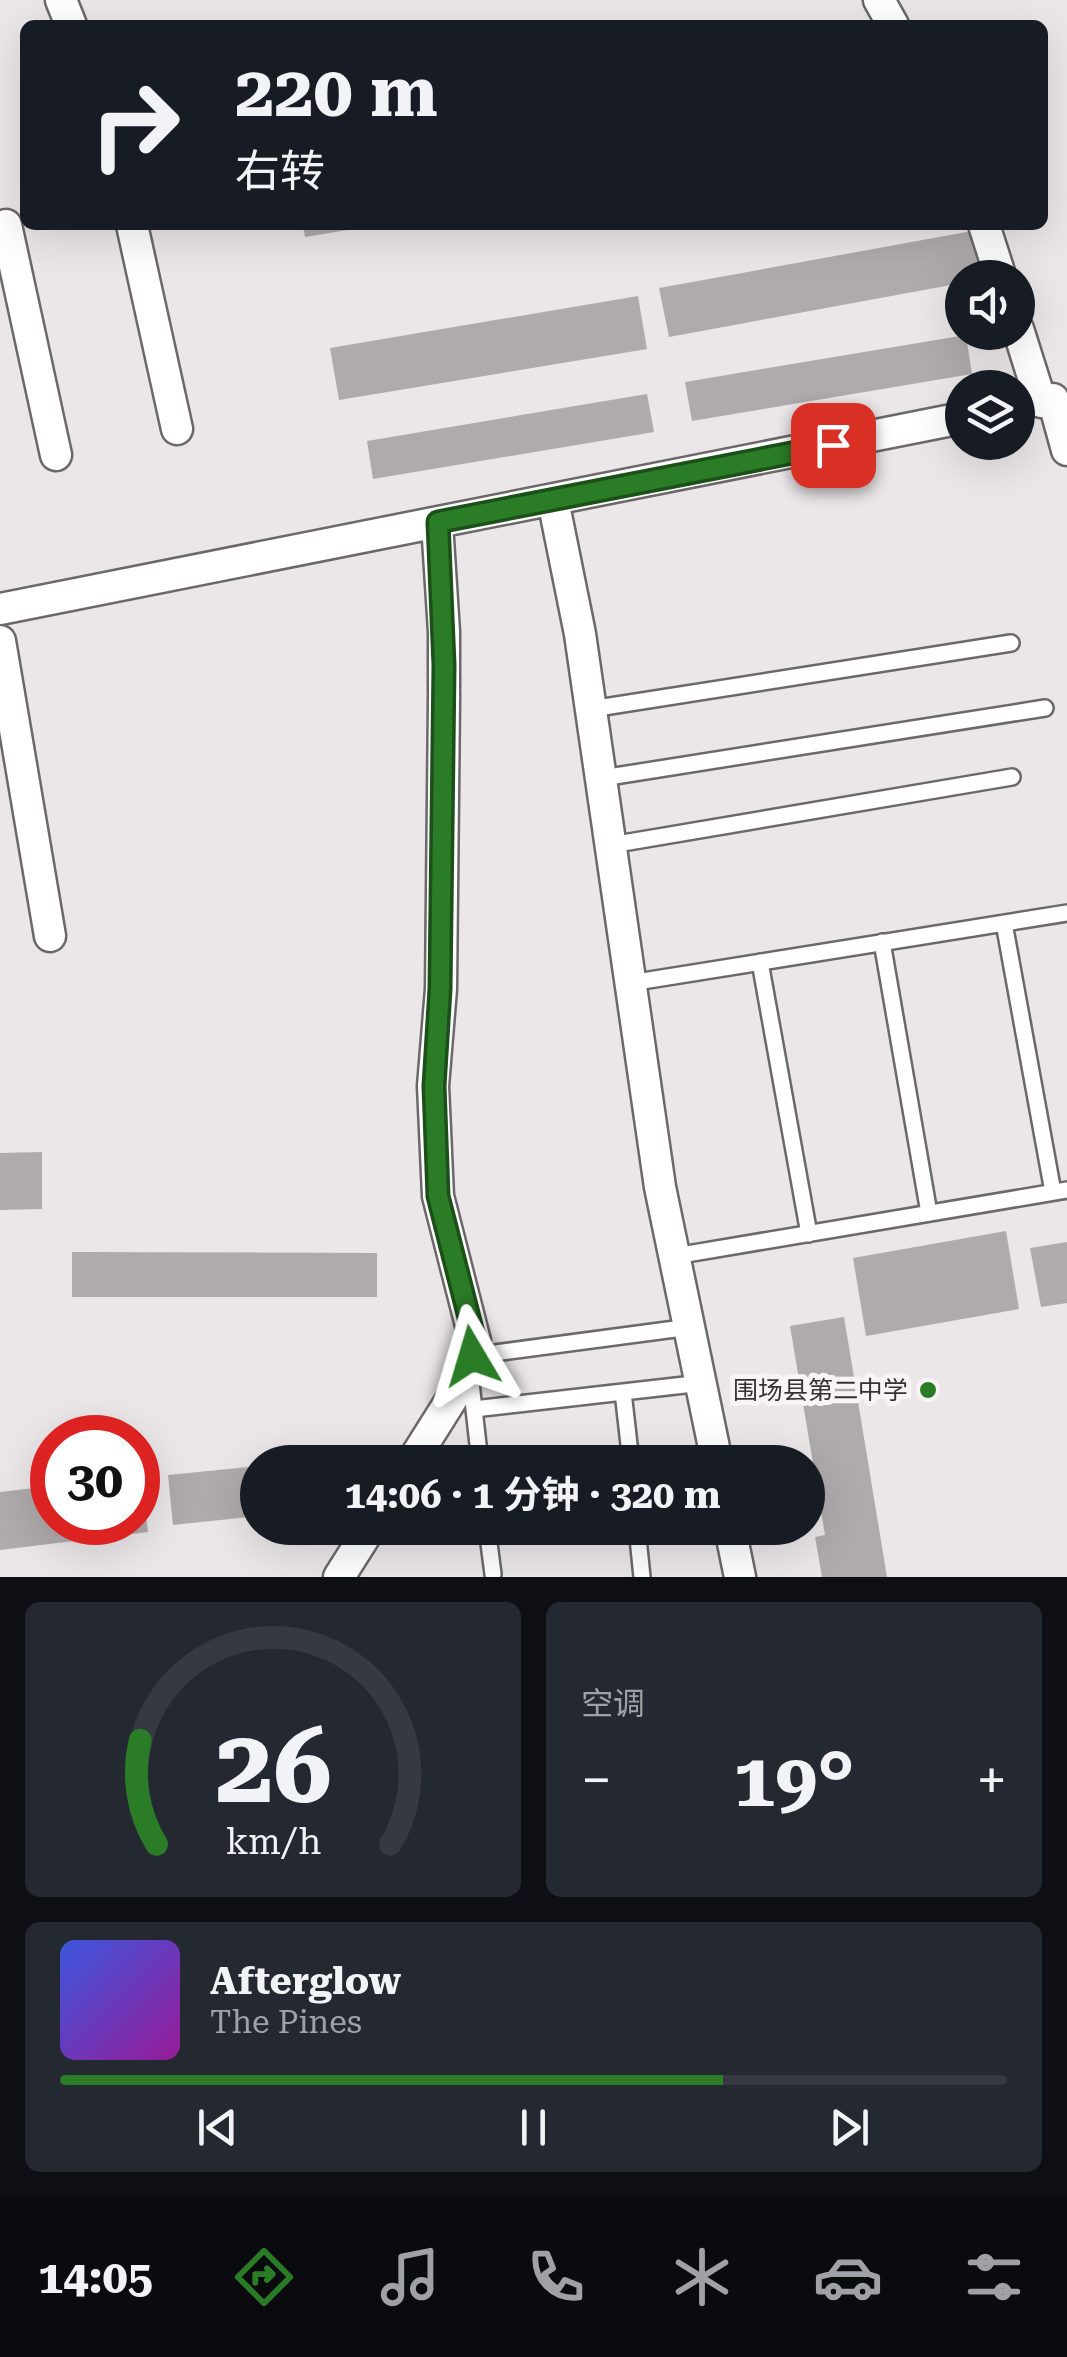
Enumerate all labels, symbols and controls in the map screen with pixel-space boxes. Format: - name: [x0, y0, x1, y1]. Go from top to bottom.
- text: 220 m: [235, 51, 438, 133]
- icon: right: [70, 60, 200, 190]
- text: 右转: [235, 145, 325, 198]
- map controls: [945, 260, 1035, 460]
- button: sound: [945, 260, 1035, 350]
- button: layers: [945, 370, 1035, 460]
- pin: [791, 403, 876, 488]
- icon: arrive: [806, 418, 861, 473]
- position arrow: [420, 1304, 524, 1408]
- place label: 围场县第二中学: [733, 1376, 908, 1405]
- marker: 围场县第二中学: [917, 1379, 939, 1401]
- speed limit sign: 30: [30, 1415, 160, 1545]
- text: 14:06 · 1 分钟 · 320 m: [344, 1473, 721, 1517]
- text: 空调: [581, 1685, 645, 1723]
- text: 26: [215, 1706, 331, 1827]
- text: 19°: [733, 1736, 855, 1824]
- text: −: [581, 1748, 612, 1812]
- text: +: [976, 1748, 1007, 1812]
- text: km/h: [225, 1821, 321, 1863]
- text: Afterglow: [210, 1959, 401, 2003]
- text: The Pines: [210, 2003, 362, 2041]
- icon: previous: [190, 2100, 245, 2155]
- icon: pause: [506, 2100, 561, 2155]
- icon: next: [822, 2100, 877, 2155]
- icon: directions: [229, 2242, 299, 2312]
- icon: music: [375, 2242, 445, 2312]
- icon: phone: [521, 2242, 591, 2312]
- icon: climate: [667, 2242, 737, 2312]
- icon: car: [813, 2242, 883, 2312]
- icon: filters: [959, 2242, 1029, 2312]
- text: 14:05: [38, 2251, 153, 2304]

